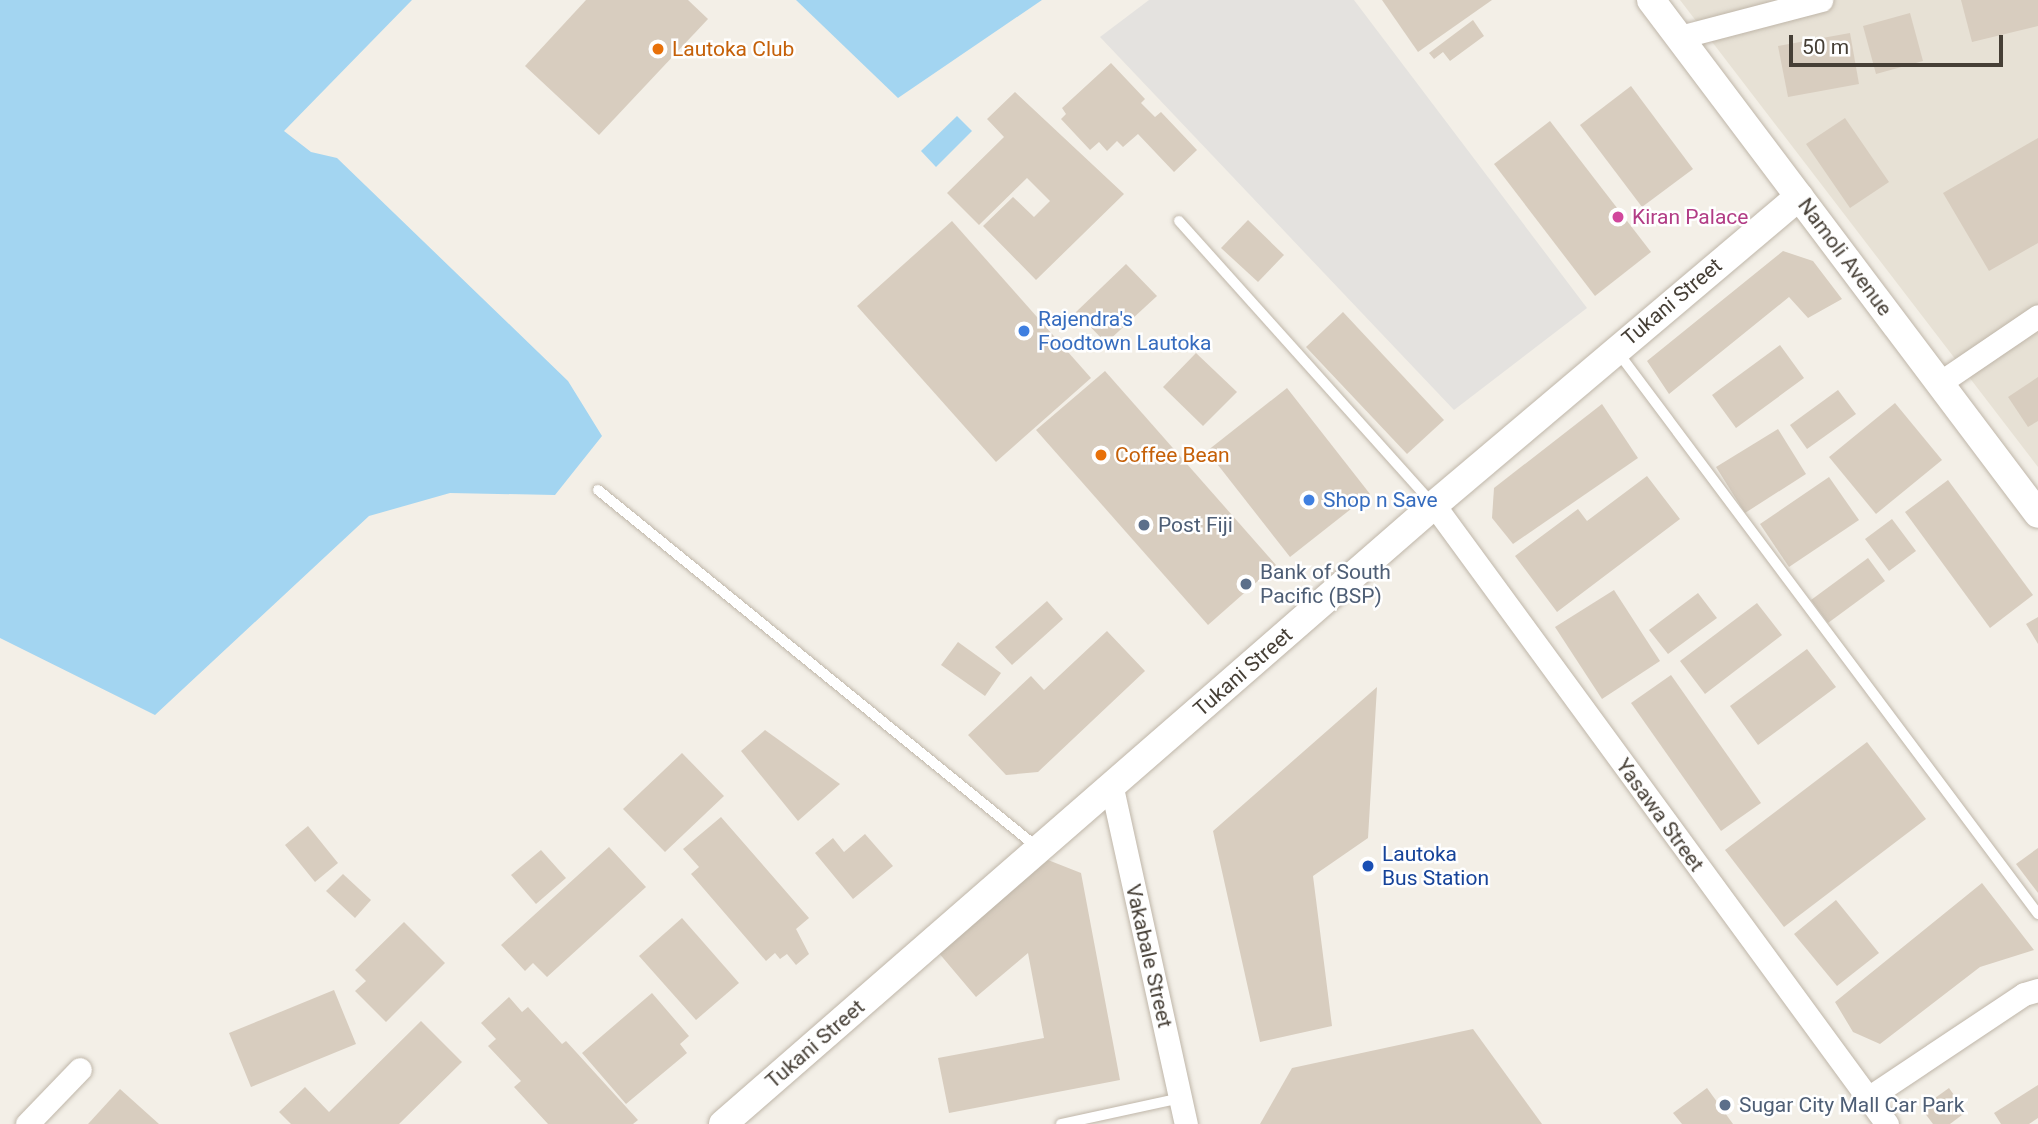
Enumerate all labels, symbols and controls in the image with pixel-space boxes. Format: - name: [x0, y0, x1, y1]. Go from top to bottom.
- scale bar: [1793, 21, 2007, 65]
- text: 50 m: [1802, 35, 1849, 59]
- place label: Lautoka Club: [672, 36, 794, 62]
- marker: Lautoka Club: [650, 41, 666, 57]
- street label: Namoli Avenue: [1793, 193, 1897, 321]
- place label: Kiran Palace: [1632, 204, 1748, 230]
- marker: Kiran Palace: [1610, 209, 1626, 225]
- street label: Tukani Street: [1617, 253, 1727, 351]
- place label: Rajendra's Foodtown Lautoka: [1038, 306, 1211, 356]
- marker: Rajendra's Foodtown Lautoka: [1016, 323, 1032, 339]
- place label: Coffee Bean: [1115, 442, 1230, 468]
- marker: Coffee Bean: [1093, 447, 1109, 463]
- place label: Shop n Save: [1323, 487, 1438, 513]
- marker: Shop n Save: [1301, 492, 1317, 508]
- place label: Post Fiji: [1158, 512, 1233, 538]
- marker: Post Fiji: [1136, 517, 1152, 533]
- place label: Bank of South Pacific (BSP): [1260, 559, 1391, 609]
- marker: Bank of South Pacific (BSP): [1238, 576, 1254, 592]
- street label: Tukani Street: [1189, 622, 1297, 722]
- street label: Yasawa Street: [1611, 754, 1709, 876]
- place label: Lautoka Bus Station: [1382, 841, 1489, 891]
- marker: Lautoka Bus Station: [1360, 858, 1376, 874]
- street label: Vakabale Street: [1120, 882, 1178, 1030]
- street label: Tukani Street: [761, 994, 869, 1094]
- place label: Sugar City Mall Car Park: [1739, 1092, 1964, 1118]
- marker: Sugar City Mall Car Park: [1717, 1097, 1733, 1113]

